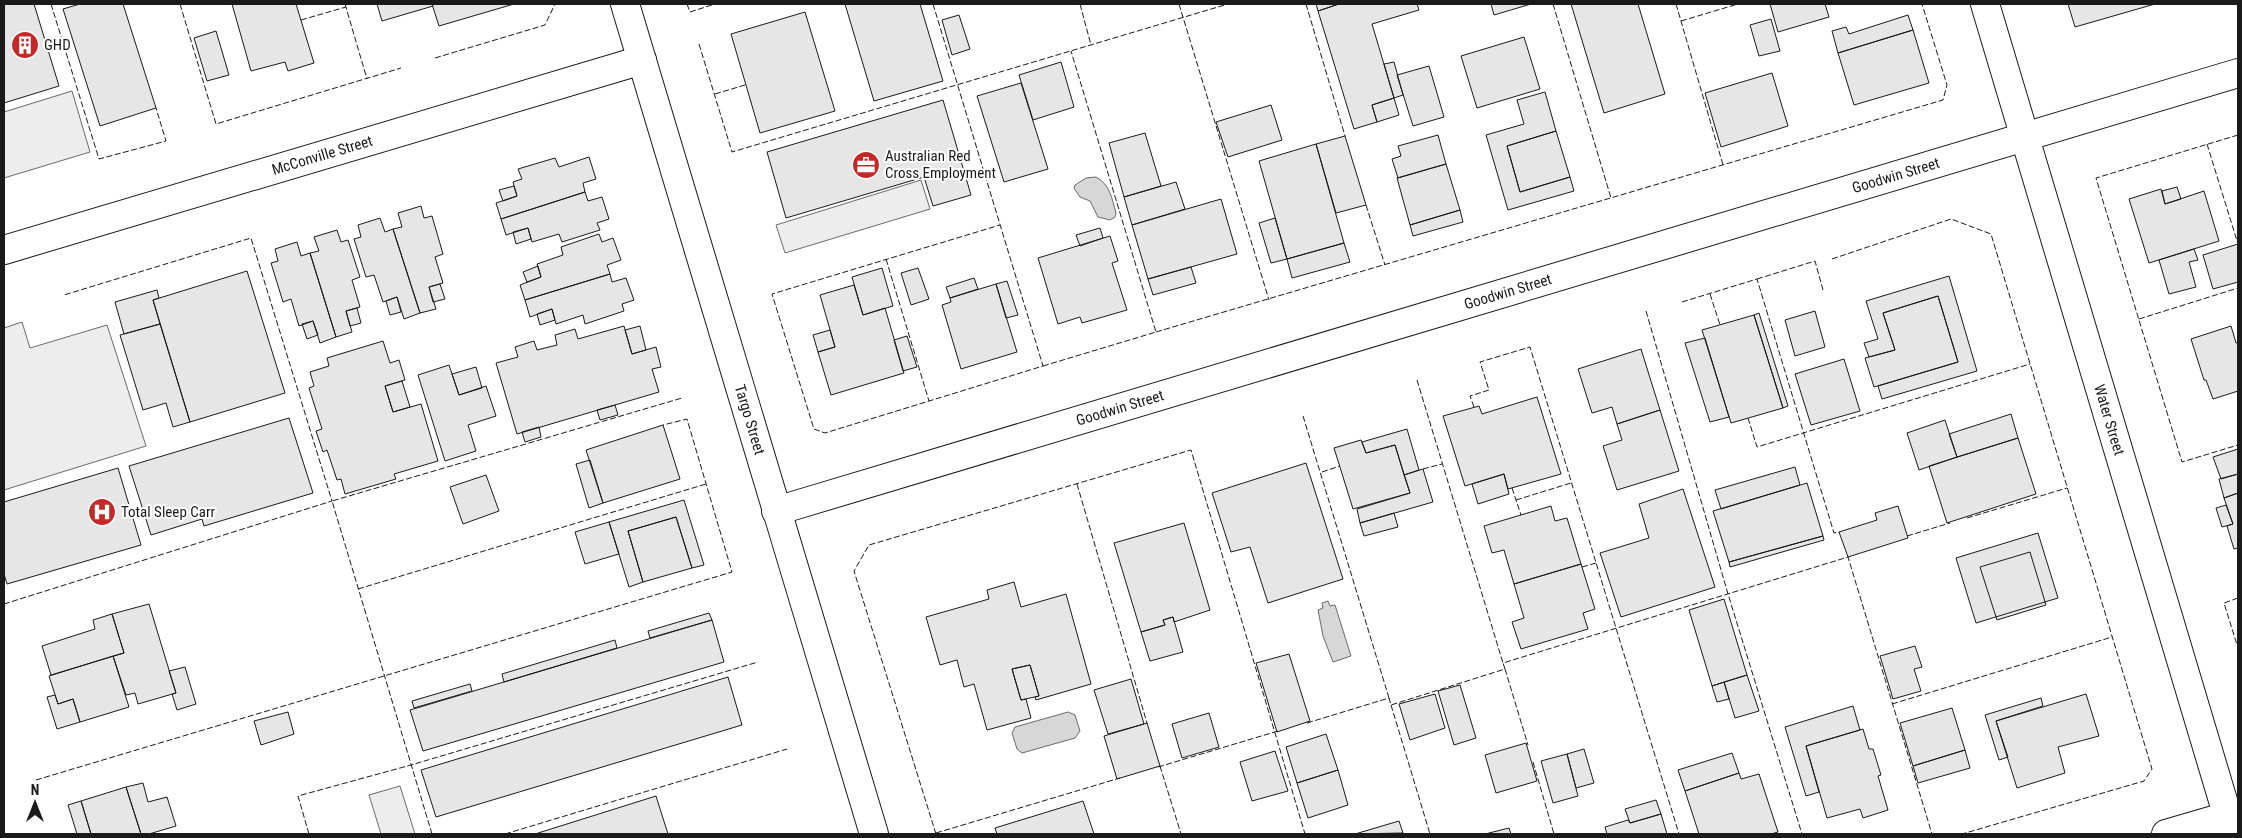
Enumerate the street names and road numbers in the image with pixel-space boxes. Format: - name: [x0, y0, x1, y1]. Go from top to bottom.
- street label: McConville Street: [270, 132, 375, 179]
- street label: Goodwin Street: [1850, 154, 1942, 197]
- street label: Goodwin Street: [1462, 270, 1554, 313]
- street label: Water Street: [2090, 382, 2128, 457]
- street label: Targo Street: [731, 383, 769, 457]
- street label: Goodwin Street: [1074, 386, 1166, 430]

